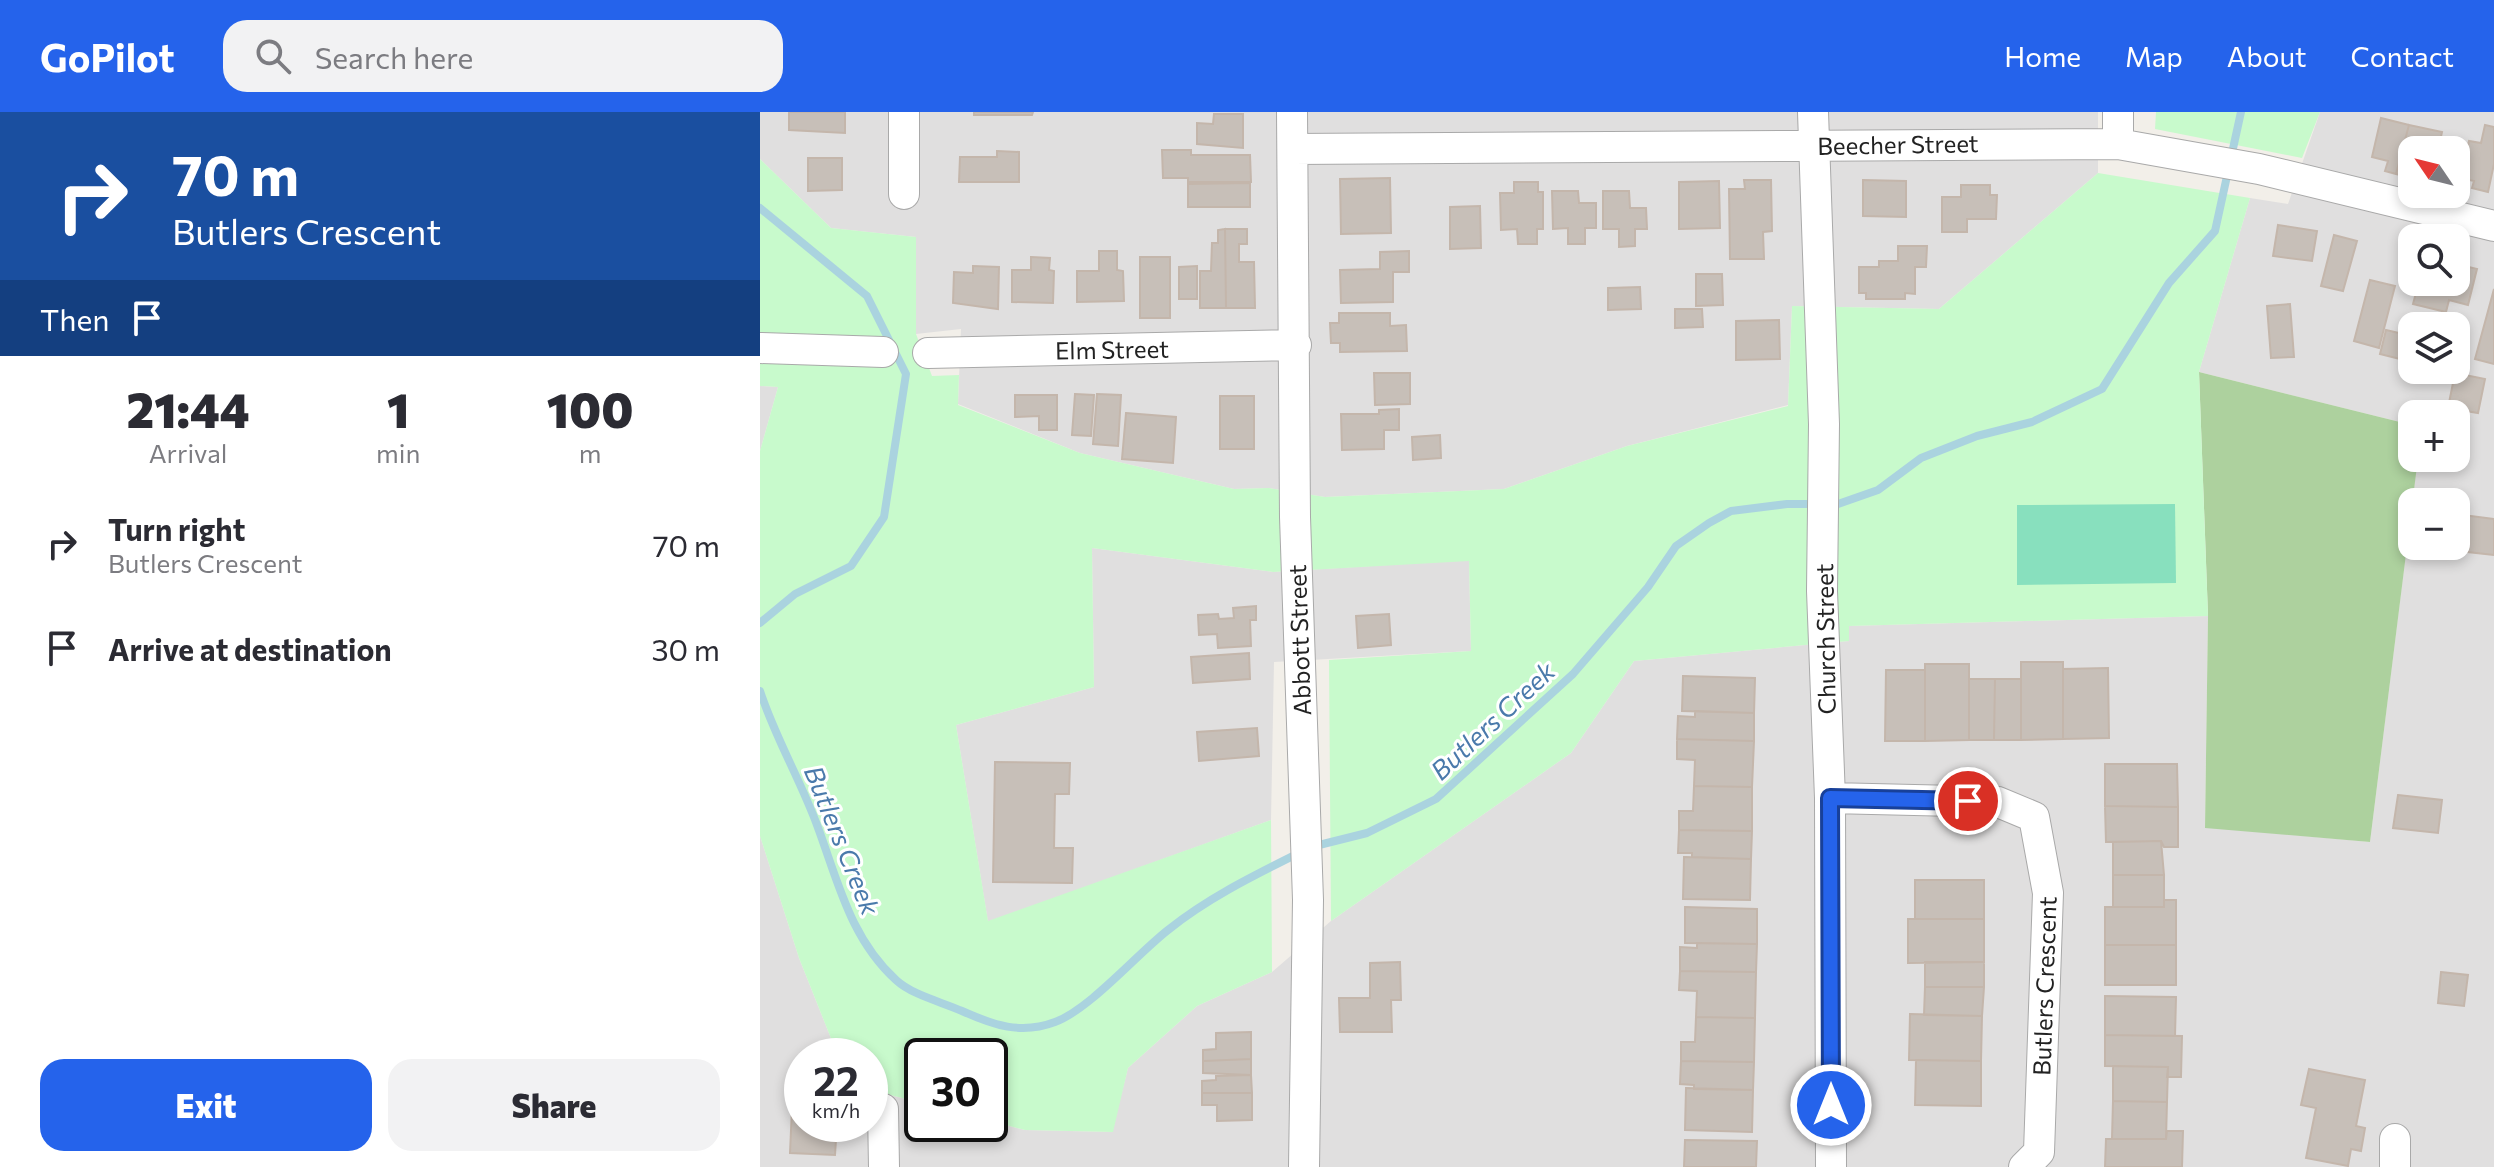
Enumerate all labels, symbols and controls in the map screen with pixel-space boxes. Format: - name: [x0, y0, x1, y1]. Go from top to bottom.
- search box: [223, 20, 783, 92]
- text: GoPilot: [40, 33, 175, 80]
- icon: search: [251, 34, 295, 78]
- text: Search here: [315, 38, 473, 75]
- text: Home: [2004, 39, 2081, 73]
- text: Map: [2125, 39, 2183, 73]
- text: About: [2227, 39, 2307, 73]
- text: Contact: [2351, 39, 2454, 73]
- street label: Beecher Street: [1817, 128, 1979, 160]
- north arrow: [2398, 136, 2470, 208]
- map controls: [2398, 136, 2470, 560]
- text: 70 m: [172, 139, 299, 208]
- icon: right: [40, 144, 144, 248]
- text: Butlers Crescent: [172, 208, 441, 252]
- button: search: [2398, 224, 2470, 296]
- icon: arrive: [125, 296, 169, 340]
- text: Then: [40, 300, 109, 337]
- button: layers: [2398, 312, 2470, 384]
- street label: Elm Street: [1055, 334, 1169, 364]
- text: 21:44: [126, 379, 250, 438]
- text: 1: [387, 379, 409, 438]
- text: 100: [547, 379, 634, 438]
- button: +: [2398, 400, 2470, 472]
- text: Arrival: [149, 437, 227, 468]
- text: min: [376, 437, 420, 468]
- text: m: [579, 437, 601, 468]
- button: −: [2398, 488, 2470, 560]
- text: Turn right: [108, 510, 245, 547]
- icon: right: [40, 522, 84, 566]
- text: 70 m: [653, 526, 720, 563]
- text: Butlers Crescent: [108, 547, 302, 578]
- street label: Church Street: [1809, 563, 1841, 715]
- street label: Abbott Street: [1282, 564, 1316, 716]
- icon: arrive: [40, 626, 84, 670]
- text: Arrive at destination: [108, 630, 392, 667]
- text: 30 m: [651, 630, 720, 667]
- water label: Butlers Creek: [1424, 654, 1561, 785]
- water label: Butlers Creek: [799, 761, 887, 920]
- pin: [1934, 767, 2002, 835]
- icon: arrive: [1946, 779, 1990, 823]
- street label: Butlers Crescent: [2026, 896, 2062, 1076]
- speed limit sign: 30: [904, 1038, 1008, 1142]
- text: 22: [813, 1055, 859, 1104]
- button: Exit: [40, 1059, 372, 1151]
- button: Share: [388, 1059, 720, 1151]
- position arrow: [1789, 1063, 1873, 1147]
- text: km/h: [812, 1098, 860, 1122]

